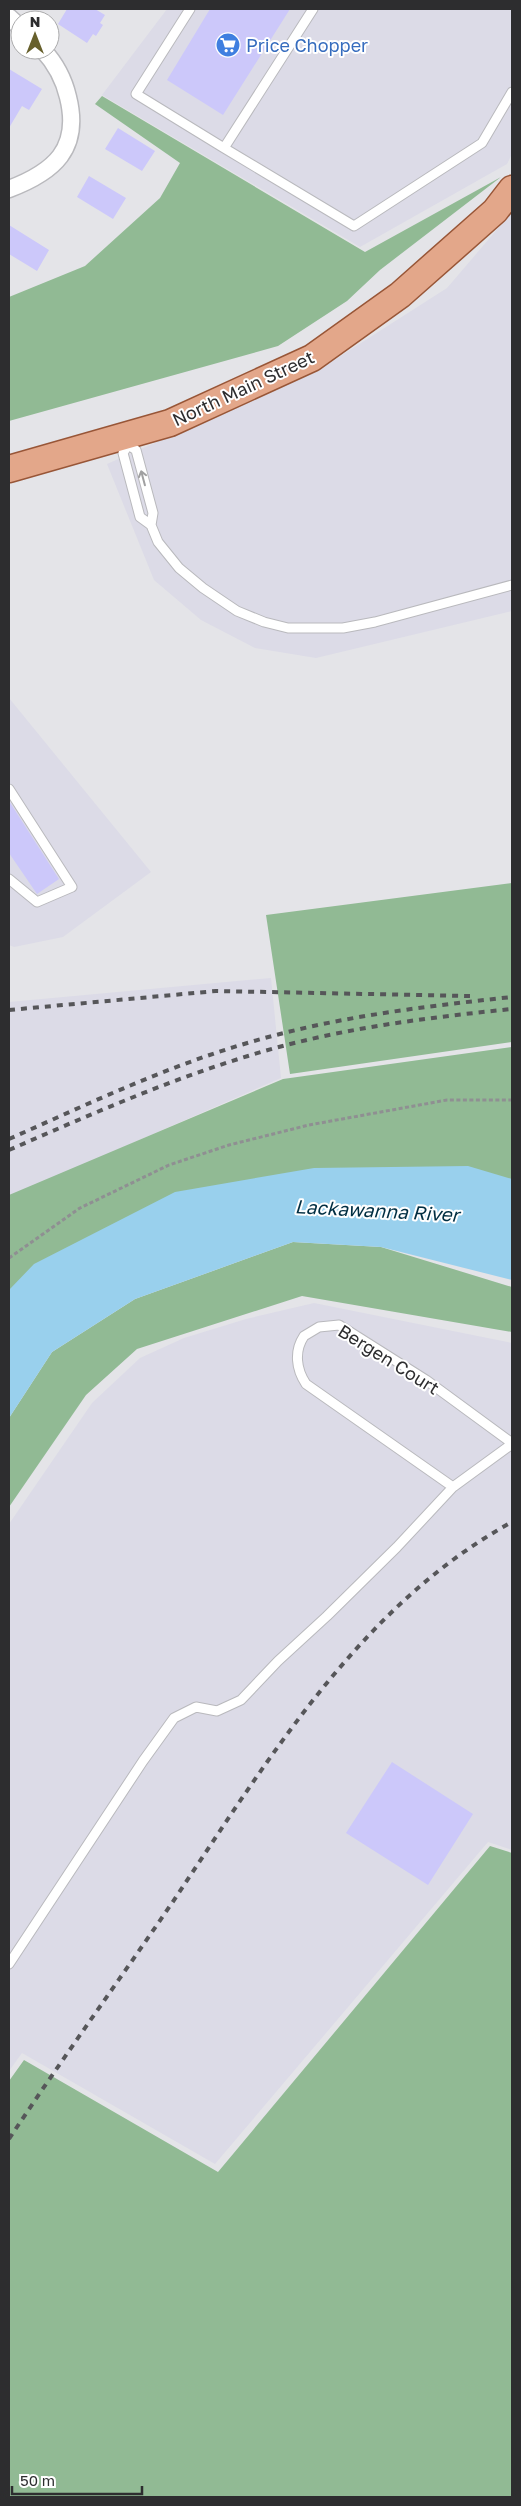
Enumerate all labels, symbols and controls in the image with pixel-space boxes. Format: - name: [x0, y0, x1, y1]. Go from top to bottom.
- north arrow: [10, 10, 60, 60]
- text: N: [30, 13, 40, 30]
- supermarket icon: Price Chopper: [215, 32, 241, 58]
- place label: Price Chopper: [246, 34, 368, 56]
- street label: North Main Street: [169, 345, 317, 431]
- one-way arrow: [138, 470, 148, 486]
- water label: Lackawanna River: [294, 1194, 462, 1226]
- street label: Bergen Court: [334, 1319, 444, 1399]
- scale bar: [12, 2464, 142, 2496]
- text: 50 m: [20, 2471, 55, 2489]

